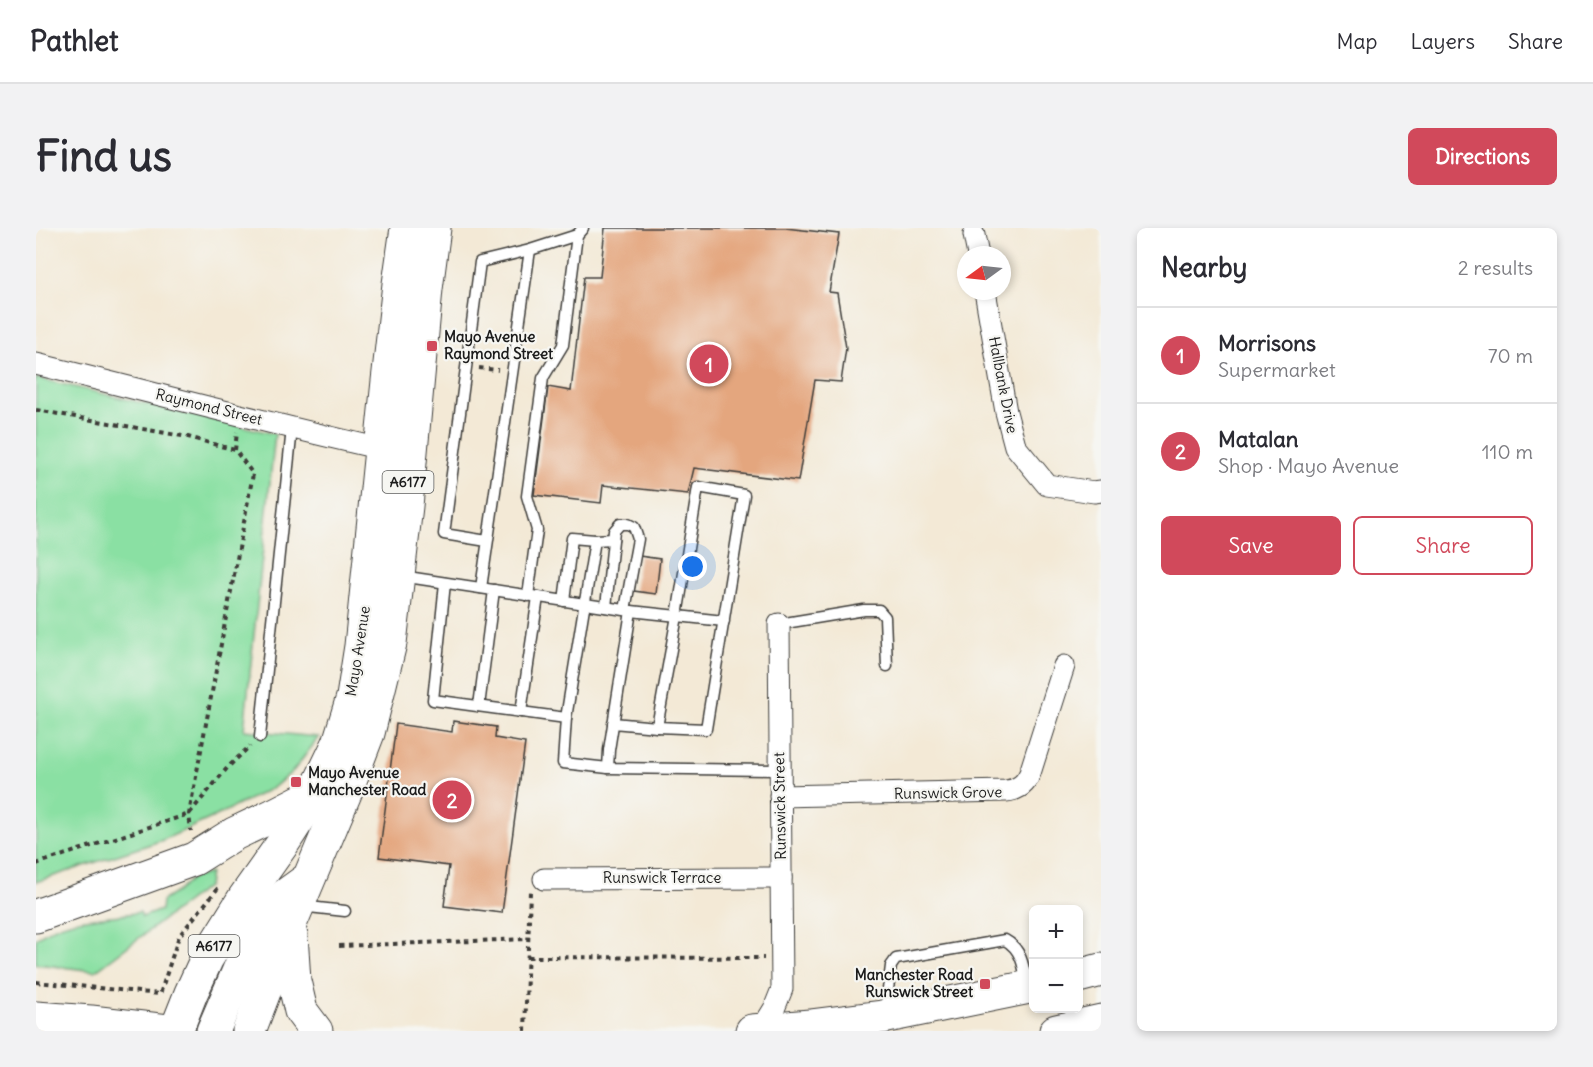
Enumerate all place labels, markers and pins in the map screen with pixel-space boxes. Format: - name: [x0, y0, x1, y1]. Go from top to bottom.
- place label: Mayo Avenue Raymond Street: [444, 327, 554, 364]
- marker: Mayo Avenue Raymond Street: [425, 339, 439, 353]
- pin: 1: [690, 342, 728, 386]
- place label: Mayo Avenue Manchester Road: [308, 763, 427, 799]
- marker: Mayo Avenue Manchester Road: [289, 775, 303, 789]
- pin: 2: [432, 778, 472, 822]
- place label: Manchester Road Runswick Street: [855, 965, 974, 1001]
- marker: Manchester Road Runswick Street: [978, 977, 992, 991]

